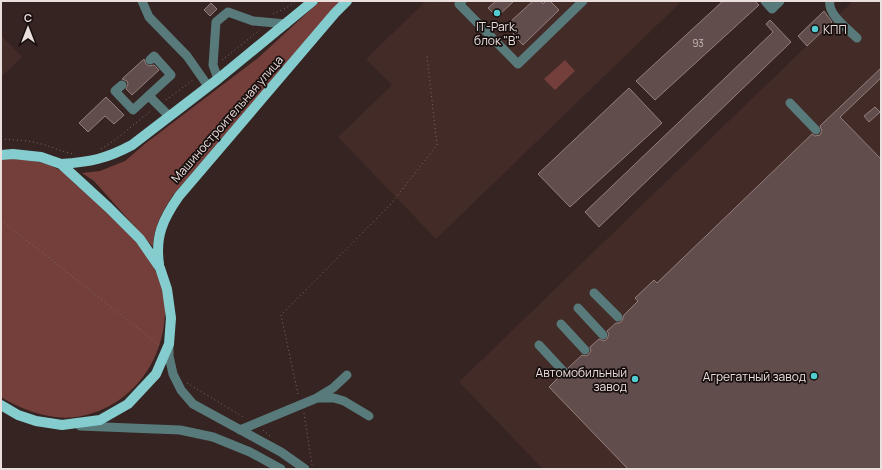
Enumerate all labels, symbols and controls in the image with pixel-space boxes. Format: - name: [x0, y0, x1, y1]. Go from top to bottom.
- north arrow: [8, 8, 48, 48]
- marker: IT-Park, блок "В": [492, 8, 502, 18]
- text: С: [24, 10, 32, 25]
- place label: IT-Park, блок "В": [474, 18, 520, 49]
- place label: КПП: [823, 21, 847, 38]
- marker: КПП: [810, 24, 820, 34]
- house number: 93: [692, 36, 704, 50]
- street label: Машиностроительная улица: [167, 52, 287, 186]
- place label: Автомобильный завод: [536, 364, 627, 395]
- place label: Агрегатный завод: [703, 368, 806, 385]
- marker: Агрегатный завод: [809, 371, 819, 381]
- marker: Автомобильный завод: [630, 374, 640, 384]

